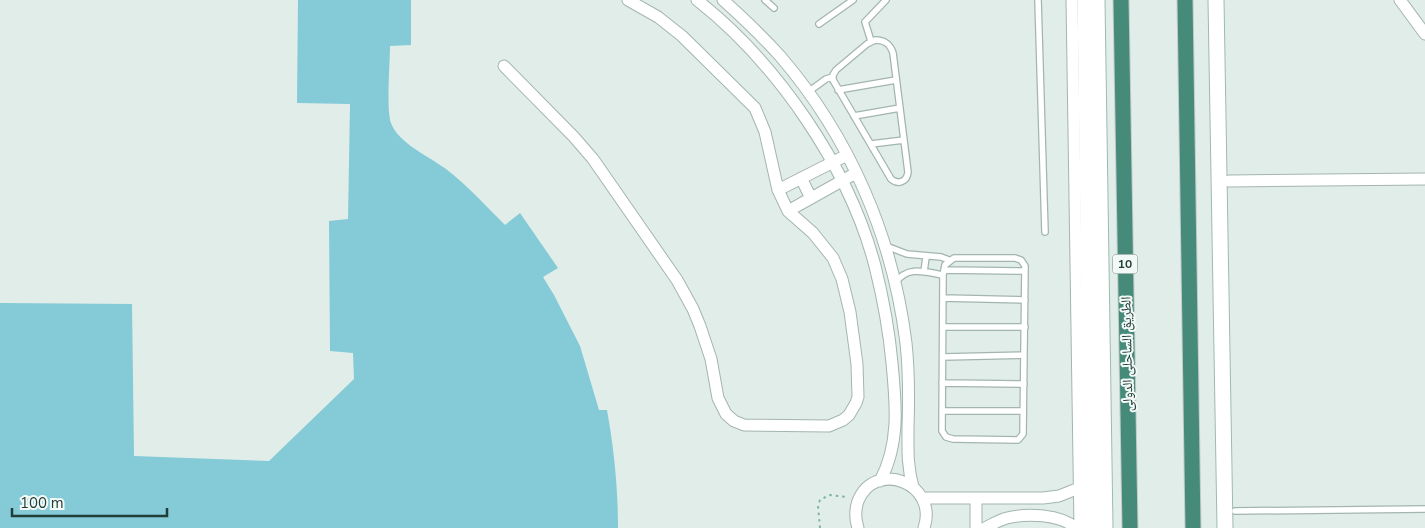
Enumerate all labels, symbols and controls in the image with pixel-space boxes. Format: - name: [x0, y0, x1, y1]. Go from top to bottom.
- road number: 10: [1112, 254, 1138, 274]
- street label: الطريق الساحلى الدولى: [1116, 296, 1138, 412]
- scale bar: [12, 486, 168, 518]
- text: 100 m: [20, 493, 64, 513]

